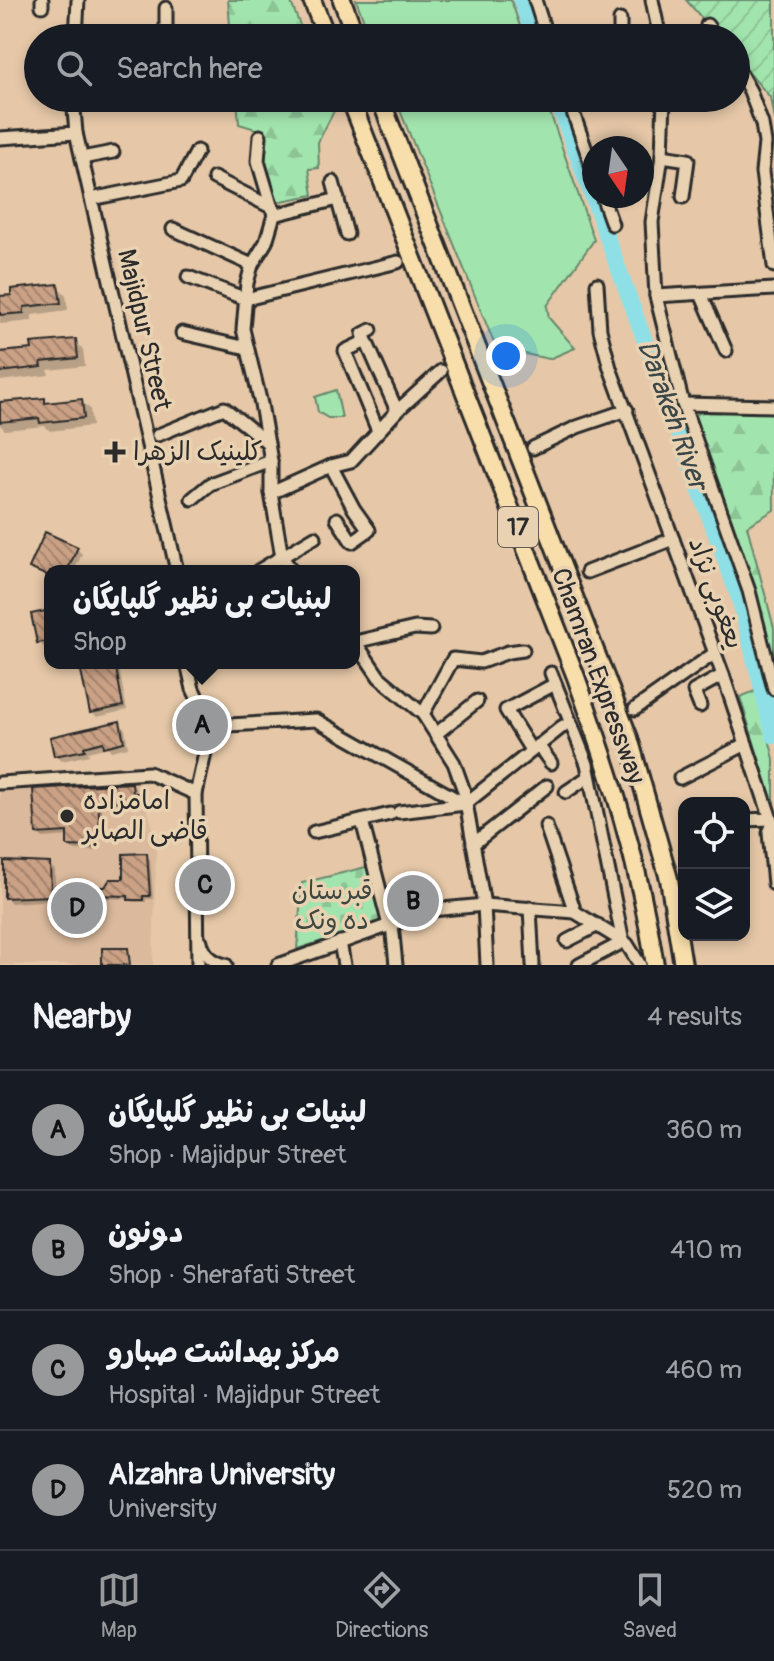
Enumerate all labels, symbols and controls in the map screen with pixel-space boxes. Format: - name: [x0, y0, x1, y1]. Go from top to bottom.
- search box: [24, 24, 750, 112]
- icon: search: [52, 46, 96, 90]
- text: Search here: [116, 50, 263, 87]
- north arrow: [582, 136, 654, 208]
- street label: Majidpur Street: [110, 246, 178, 414]
- water label: Darakeh River: [629, 335, 716, 497]
- your location: [486, 336, 526, 376]
- place label: کلینیک الزهرا: [133, 436, 262, 468]
- marker: کلینیک الزهرا: [104, 441, 126, 463]
- road number: 17: [498, 507, 538, 547]
- street label: یعغوبی نژاد: [681, 533, 751, 653]
- street label: Chamran Expressway: [544, 564, 652, 788]
- popup: [44, 565, 360, 669]
- text: لبنیات بی نظیر گلپایگان: [73, 581, 331, 618]
- text: Shop: [73, 626, 127, 658]
- pin: A: [176, 695, 228, 755]
- place label: امامزاده قاضی الصابر: [81, 785, 208, 847]
- map controls: [678, 797, 750, 941]
- button: locate: [678, 797, 750, 869]
- marker: امامزاده قاضی الصابر: [58, 807, 76, 825]
- pin: C: [179, 855, 231, 915]
- button: layers: [678, 869, 750, 941]
- pin: B: [387, 871, 439, 931]
- park label: قبرستان ده ونک: [291, 875, 373, 937]
- pin: D: [51, 878, 103, 938]
- text: Nearby: [32, 996, 131, 1039]
- text: 4 results: [647, 1001, 742, 1033]
- text: لبنیات بی نظیر گلپایگان: [108, 1094, 366, 1131]
- text: A: [50, 1114, 66, 1146]
- text: 360 m: [666, 1114, 742, 1146]
- text: Shop · Majidpur Street: [108, 1139, 346, 1171]
- text: دونون: [108, 1214, 183, 1251]
- text: B: [51, 1234, 65, 1266]
- text: 410 m: [670, 1234, 742, 1266]
- text: Shop · Sherafati Street: [108, 1259, 355, 1291]
- text: مرکز بهداشت صبارو: [108, 1334, 340, 1371]
- text: C: [50, 1354, 66, 1386]
- text: 460 m: [665, 1354, 742, 1386]
- text: Hospital · Majidpur Street: [108, 1379, 380, 1411]
- text: Alzahra University: [108, 1456, 335, 1493]
- text: D: [50, 1474, 66, 1506]
- text: 520 m: [667, 1474, 742, 1506]
- text: University: [108, 1493, 217, 1525]
- tab: Map: [97, 1568, 141, 1644]
- tab: Directions: [335, 1568, 428, 1644]
- tab: Saved: [622, 1568, 677, 1644]

